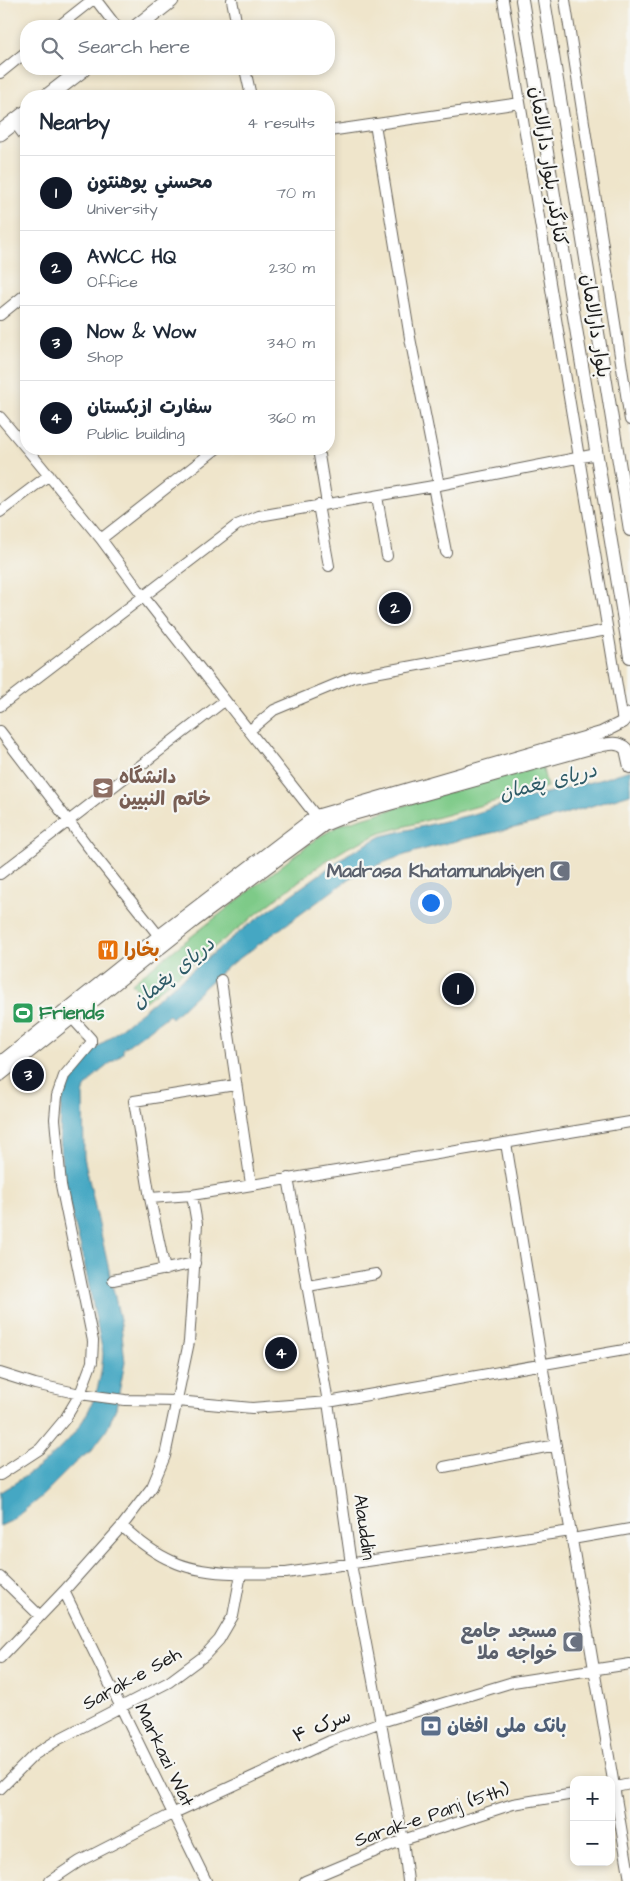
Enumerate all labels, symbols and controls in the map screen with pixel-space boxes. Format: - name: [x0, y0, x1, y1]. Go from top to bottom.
- search box: [20, 20, 335, 75]
- icon: search: [38, 34, 66, 62]
- text: Search here: [78, 34, 190, 61]
- street label: کنارگذر بلوار دارالامان: [522, 85, 574, 247]
- text: Nearby: [40, 108, 110, 137]
- text: 4 results: [247, 112, 315, 134]
- text: محسني پوهنتون: [87, 169, 213, 196]
- text: 1: [55, 182, 57, 204]
- text: 70 m: [276, 182, 315, 204]
- text: University: [87, 198, 158, 220]
- text: AWCC HQ: [87, 244, 177, 271]
- text: 2: [51, 257, 61, 279]
- text: 230 m: [269, 257, 315, 279]
- text: Office: [87, 271, 138, 293]
- street label: بلوار دارالامان: [573, 272, 617, 380]
- text: Now & Wow: [87, 319, 197, 346]
- text: 3: [52, 332, 60, 354]
- text: 340 m: [267, 332, 315, 354]
- text: Shop: [87, 346, 123, 368]
- text: سفارت ازبکستان: [87, 394, 212, 421]
- text: 4: [51, 407, 61, 429]
- text: 360 m: [268, 407, 315, 429]
- text: Public building: [87, 423, 185, 445]
- pin: 2: [379, 589, 411, 627]
- water label: دریای پغمان: [496, 756, 600, 808]
- place label: دانشگاه خاتم النبیین: [119, 764, 211, 813]
- school or university icon: دانشگاه خاتم النبیین: [91, 776, 115, 800]
- place label: Madrasa Khatamunabiyen: [327, 858, 544, 886]
- mosque icon: Madrasa Khatamunabiyen: [548, 859, 572, 883]
- your location: [418, 890, 444, 916]
- water label: دریای پغمان: [125, 930, 221, 1015]
- place label: بخارا: [124, 937, 160, 964]
- restaurant icon: بخارا: [96, 938, 120, 962]
- pin: 1: [442, 970, 474, 1008]
- place label: Friends: [39, 1000, 105, 1027]
- sports icon: Friends: [11, 1001, 35, 1025]
- pin: 3: [12, 1056, 44, 1094]
- pin: 4: [265, 1334, 297, 1372]
- street label: Alauddin: [346, 1492, 382, 1562]
- place label: مسجد جامع خواجه ملا: [460, 1618, 557, 1667]
- mosque icon: مسجد جامع خواجه ملا: [561, 1630, 585, 1654]
- street label: Sarak-e Seh: [78, 1640, 187, 1717]
- street label: Markazi Wat: [127, 1699, 201, 1812]
- street label: سرک ۴: [289, 1702, 355, 1750]
- place label: بانک ملی افغان: [447, 1713, 566, 1740]
- bank icon: بانک ملی افغان: [419, 1714, 443, 1738]
- street label: Sarak-e Panj (5th): [351, 1776, 514, 1854]
- map controls: [570, 1776, 615, 1866]
- button: +: [570, 1776, 615, 1821]
- button: −: [570, 1821, 615, 1866]

